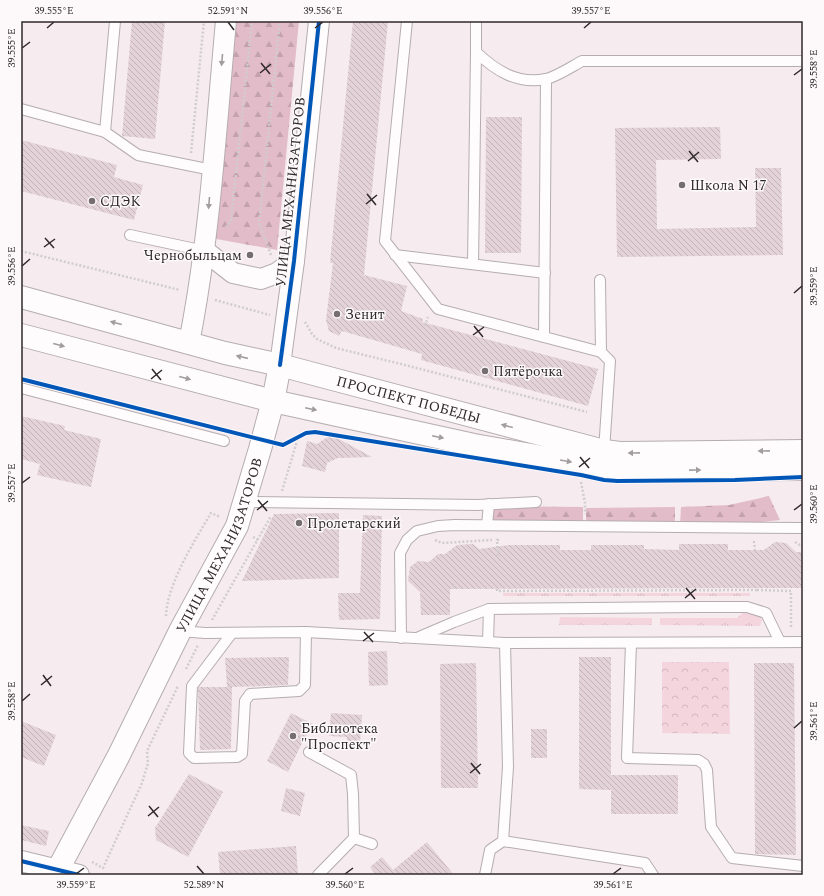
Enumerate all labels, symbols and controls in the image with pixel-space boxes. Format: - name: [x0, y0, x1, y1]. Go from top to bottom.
- text: 39.555°E: [34, 3, 74, 19]
- text: 52.591°N: [208, 3, 248, 19]
- text: 39.556°E: [303, 3, 343, 19]
- text: 39.557°E: [571, 3, 611, 19]
- text: 39.555°E: [4, 28, 20, 68]
- text: 39.558°E: [806, 49, 822, 89]
- one-way arrow: [219, 54, 226, 66]
- street label: УЛИЦА МЕХАНИЗАТОРОВ: [270, 96, 311, 288]
- place label: Школа N 17: [690, 175, 766, 196]
- marker: Школа N 17: [677, 180, 687, 190]
- place label: СДЭК: [100, 191, 141, 212]
- marker: СДЭК: [87, 196, 97, 206]
- one-way arrow: [206, 197, 213, 209]
- place label: Чернобыльцам: [144, 245, 242, 266]
- text: 39.556°E: [4, 246, 20, 286]
- marker: Чернобыльцам: [245, 250, 255, 260]
- text: 39.559°E: [806, 266, 822, 306]
- place label: Зенит: [345, 304, 385, 325]
- marker: Зенит: [332, 309, 342, 319]
- one-way arrow: [110, 320, 122, 326]
- one-way arrow: [53, 342, 65, 348]
- one-way arrow: [236, 353, 248, 359]
- place label: Пятёрочка: [493, 361, 563, 382]
- marker: Пятёрочка: [480, 366, 490, 376]
- street label: ПРОСПЕКТ ПОБЕДЫ: [334, 370, 483, 429]
- one-way arrow: [179, 375, 191, 381]
- one-way arrow: [305, 406, 317, 412]
- one-way arrow: [501, 423, 513, 429]
- one-way arrow: [432, 434, 444, 440]
- one-way arrow: [757, 448, 770, 454]
- one-way arrow: [628, 449, 640, 456]
- street label: УЛИЦА МЕХАНИЗАТОРОВ: [171, 455, 268, 637]
- one-way arrow: [559, 459, 572, 465]
- text: 39.557°E: [4, 463, 20, 503]
- one-way arrow: [689, 466, 701, 473]
- text: 39.560°E: [806, 484, 822, 524]
- place label: Пролетарский: [307, 513, 401, 534]
- marker: Пролетарский: [294, 518, 304, 528]
- text: 39.558°E: [4, 681, 20, 721]
- text: 39.561°E: [806, 701, 822, 741]
- place label: Библиотека "Проспект": [301, 718, 378, 755]
- marker: Библиотека "Проспект": [288, 731, 298, 741]
- text: 39.559°E: [56, 877, 96, 893]
- text: 52.589°N: [184, 877, 224, 893]
- text: 39.560°E: [325, 877, 365, 893]
- text: 39.561°E: [593, 877, 633, 893]

